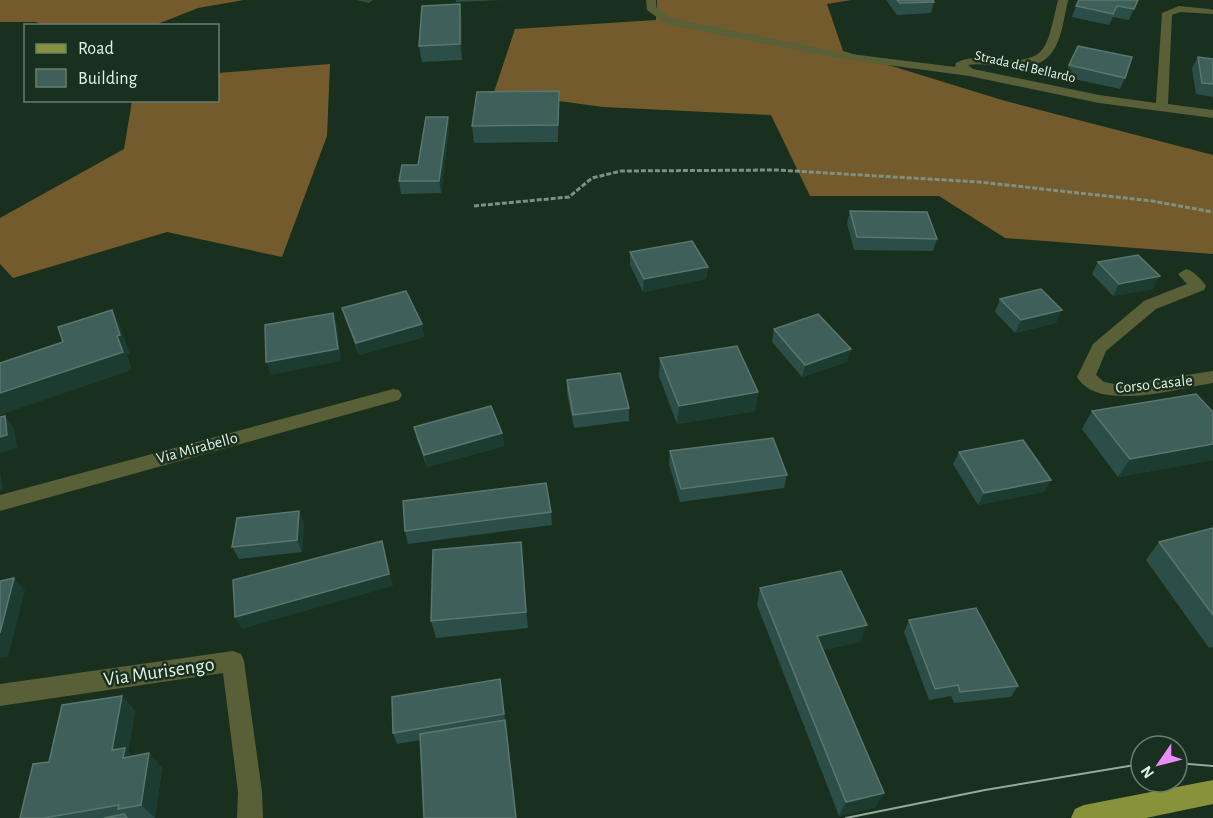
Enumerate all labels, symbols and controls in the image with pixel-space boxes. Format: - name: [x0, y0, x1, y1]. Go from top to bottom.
- legend: [24, 24, 219, 102]
- text: Road: [78, 40, 114, 58]
- street label: Strada del Bellardo: [973, 49, 1077, 85]
- text: Building: [78, 70, 138, 88]
- street label: Corso Casale: [1115, 372, 1193, 396]
- street label: Via Mirabello: [155, 429, 239, 466]
- street label: Via Murisengo: [102, 654, 216, 690]
- north arrow: [1129, 734, 1189, 794]
- text: N: [1138, 763, 1157, 781]

